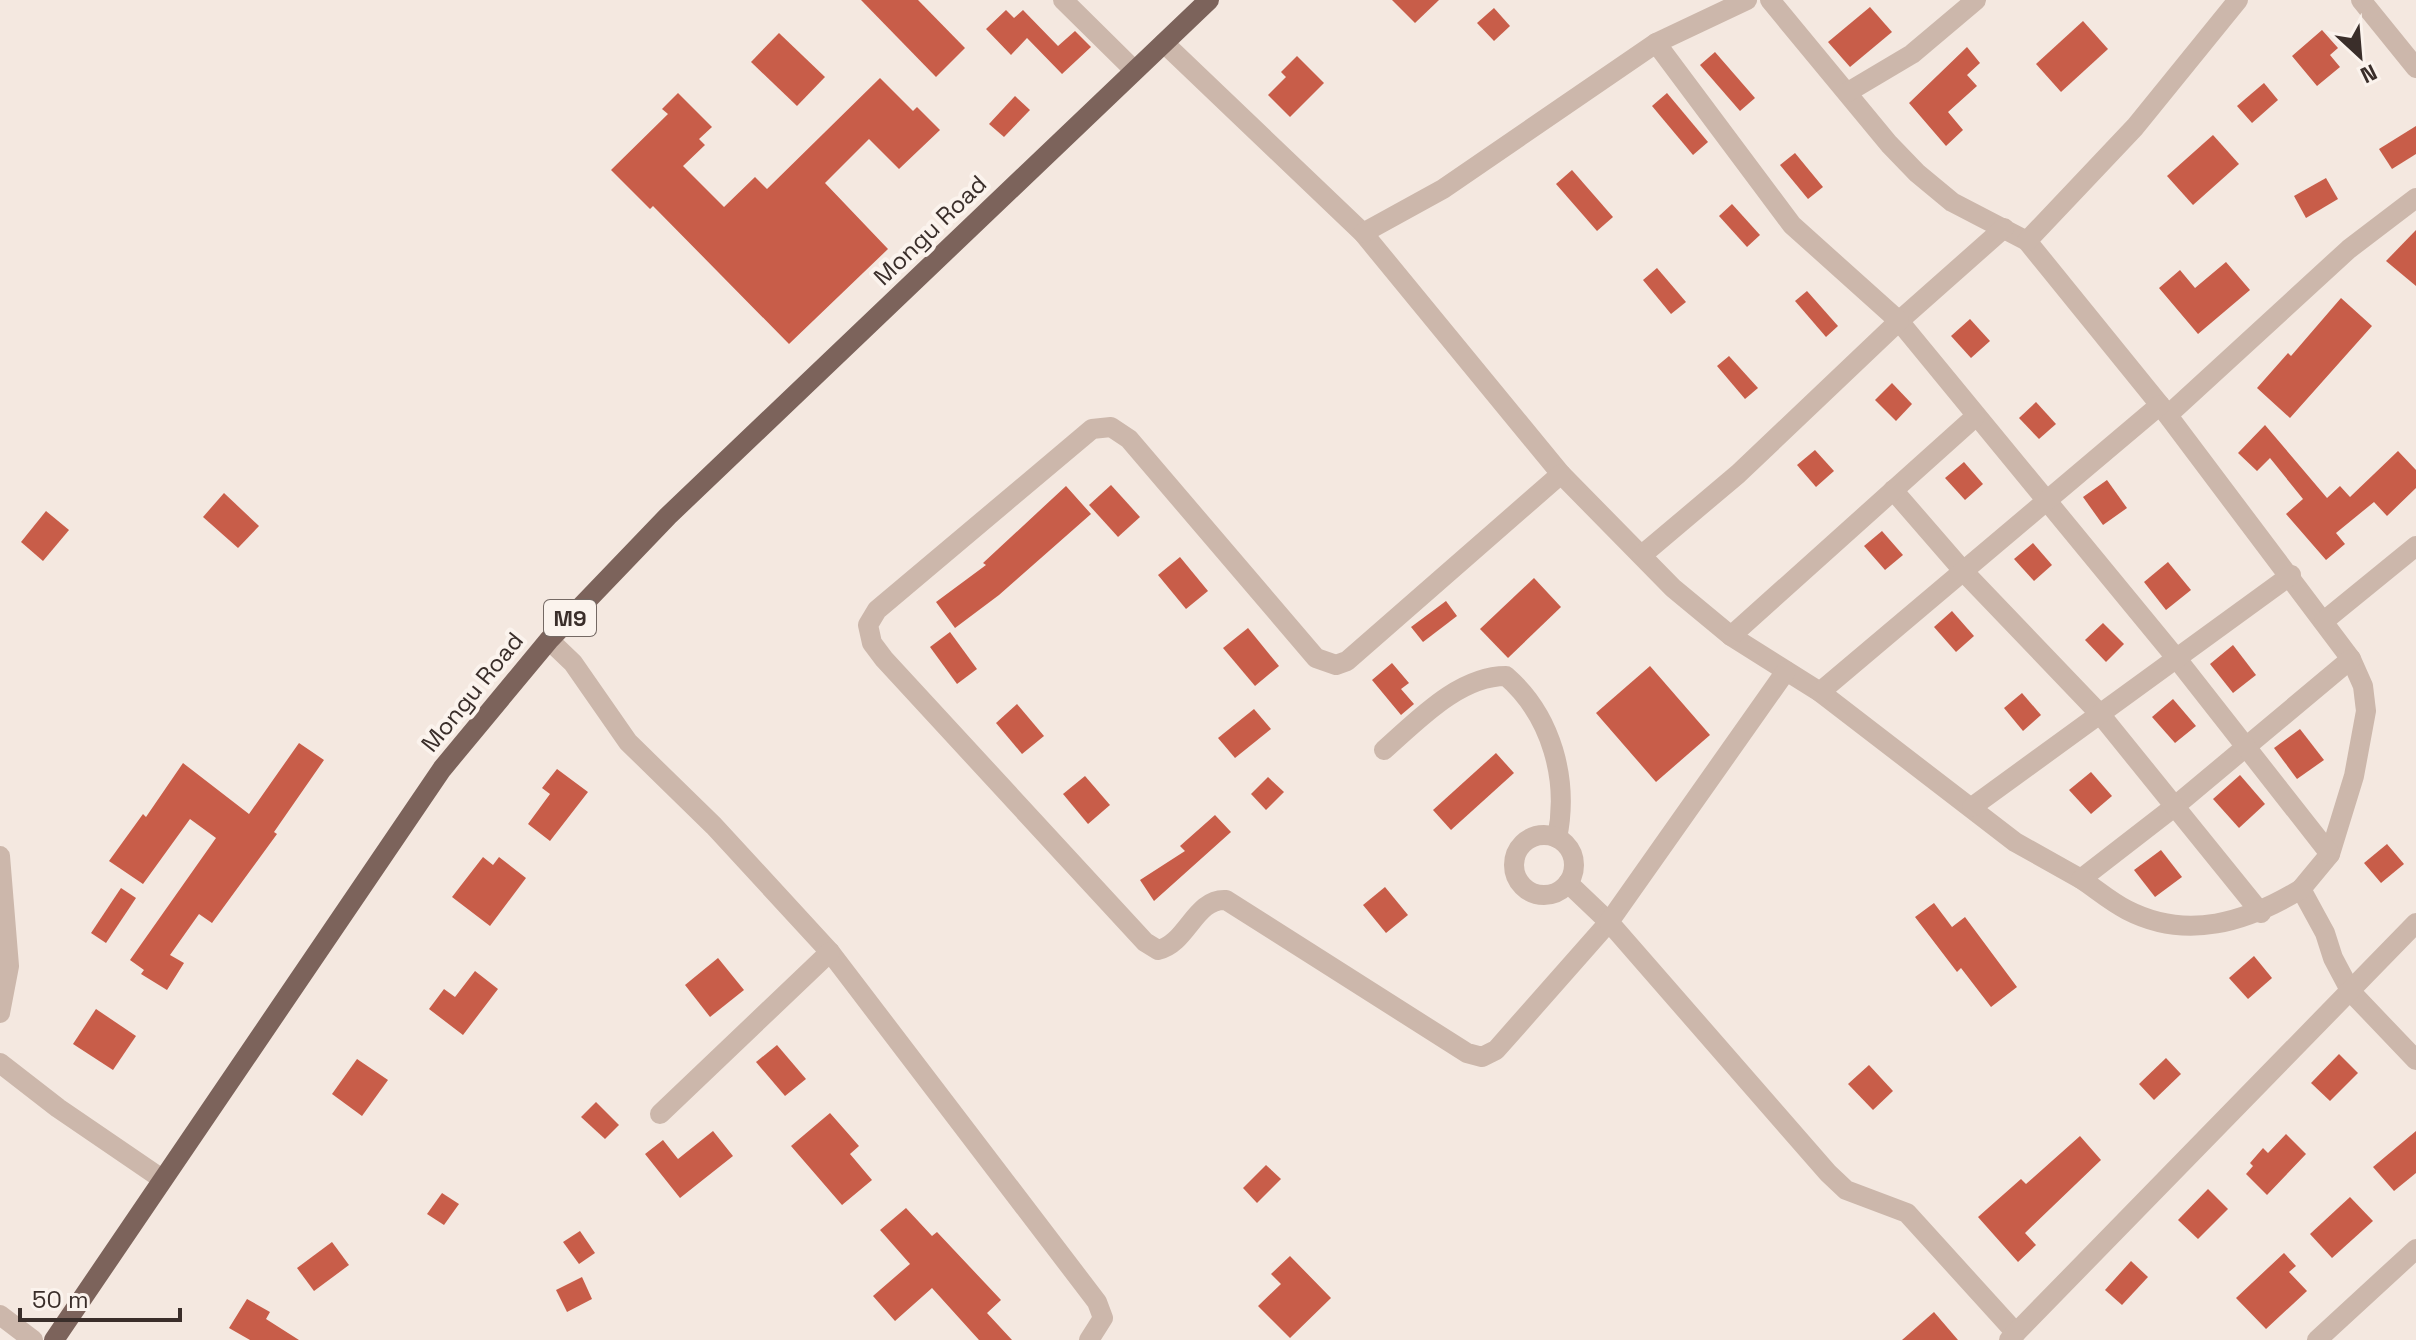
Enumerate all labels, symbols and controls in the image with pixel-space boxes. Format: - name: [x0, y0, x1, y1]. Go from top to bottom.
- north arrow: [2320, 16, 2400, 96]
- text: N: [2356, 58, 2382, 90]
- street label: Mongu Road: [867, 168, 993, 292]
- road number: M9: [544, 600, 596, 636]
- street label: Mongu Road: [414, 626, 530, 758]
- scale bar: [20, 1272, 180, 1322]
- text: 50 m: [32, 1284, 89, 1315]

